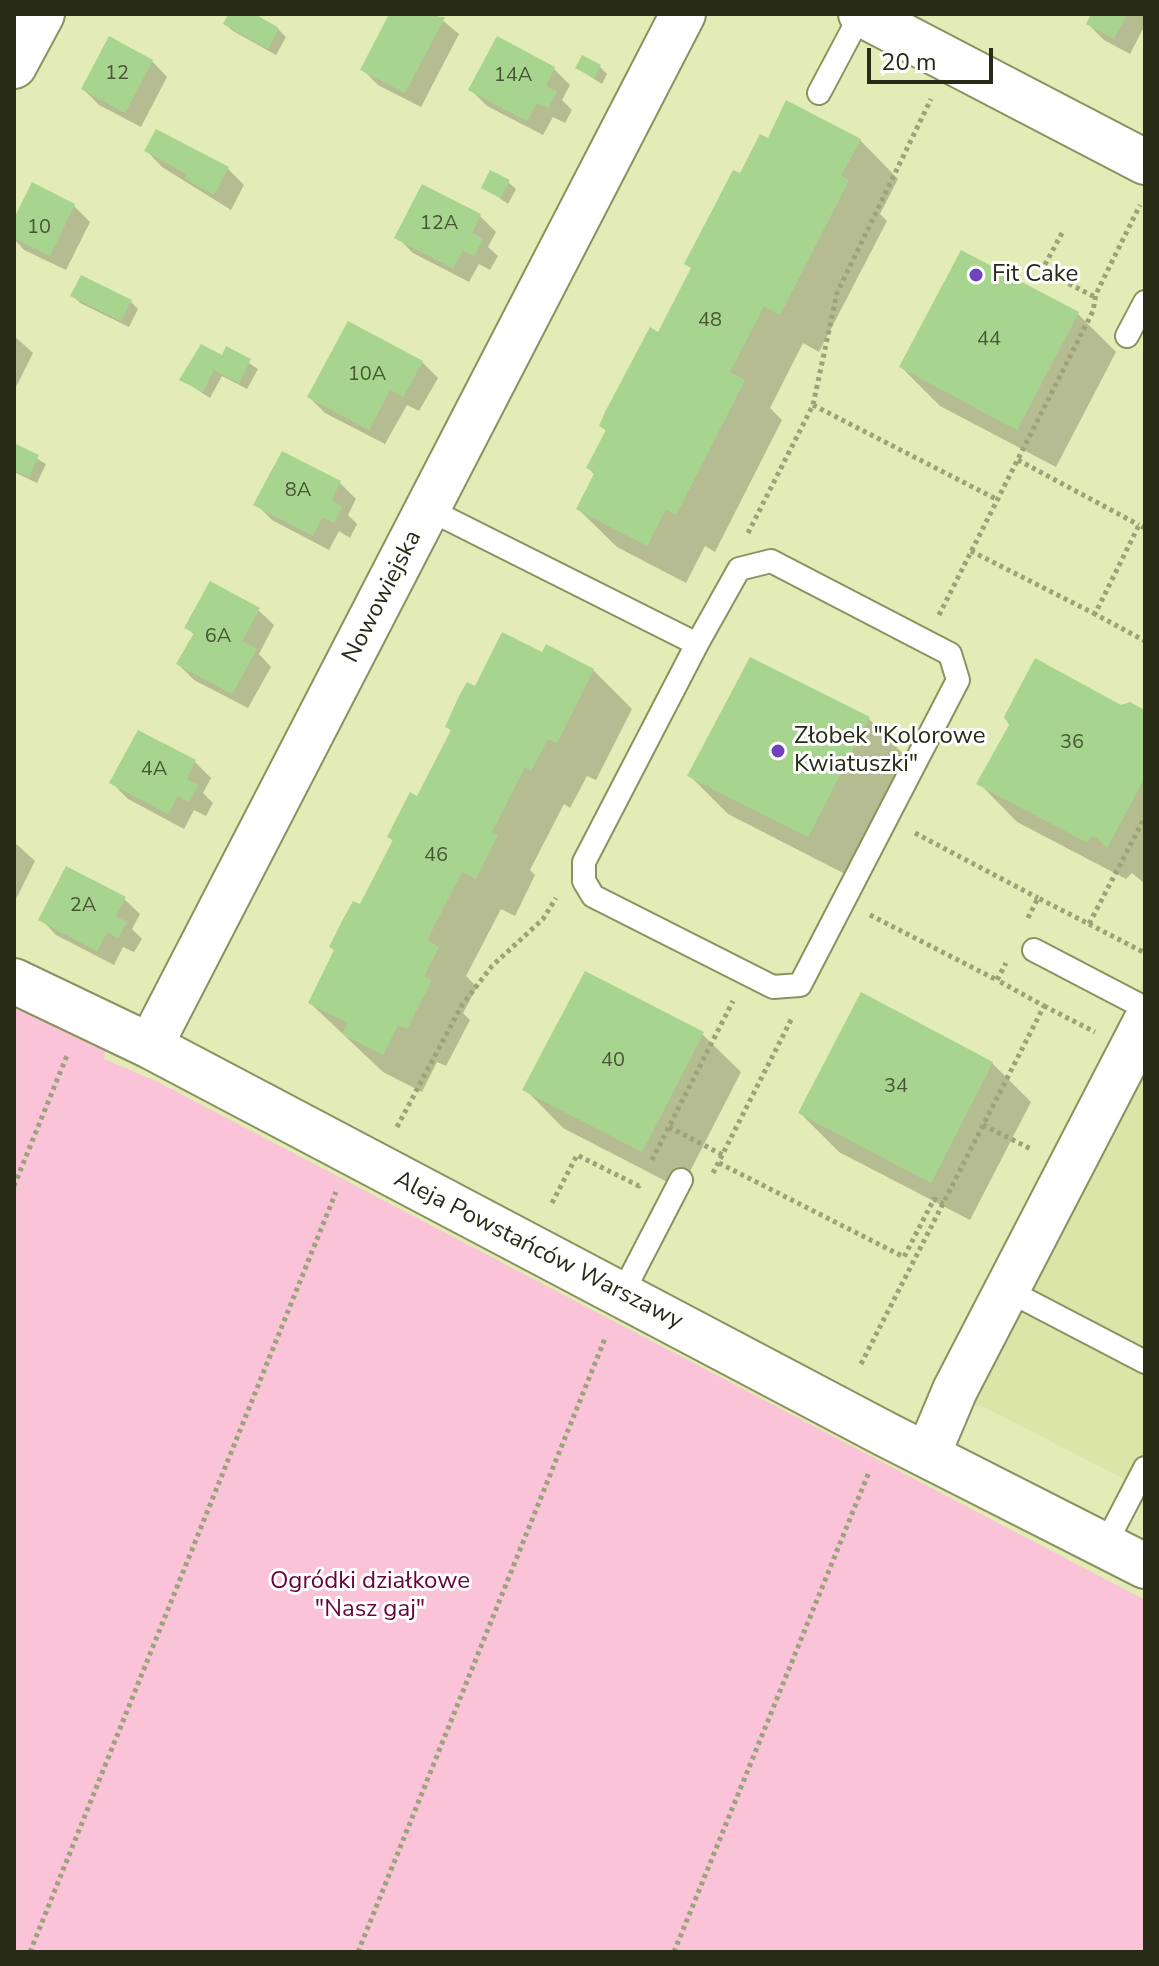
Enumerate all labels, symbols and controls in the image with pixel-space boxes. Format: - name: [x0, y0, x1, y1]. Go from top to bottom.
- scale bar: [871, 32, 997, 82]
- text: 20 m: [881, 46, 937, 78]
- house number: 12: [105, 62, 129, 86]
- house number: 14A: [494, 64, 532, 88]
- house number: 12A: [420, 212, 458, 236]
- house number: 10: [27, 216, 51, 240]
- place label: Fit Cake: [992, 261, 1078, 289]
- marker: Fit Cake: [967, 266, 985, 284]
- house number: 48: [698, 309, 722, 333]
- house number: 44: [977, 328, 1001, 352]
- house number: 10A: [348, 363, 386, 387]
- house number: 8A: [285, 479, 311, 503]
- street label: Nowowiejska: [337, 526, 429, 668]
- house number: 6A: [205, 625, 231, 649]
- place label: Złobek "Kolorowe Kwiatuszki": [794, 723, 986, 779]
- house number: 36: [1060, 731, 1084, 755]
- marker: Złobek "Kolorowe Kwiatuszki": [769, 742, 787, 760]
- house number: 4A: [141, 758, 167, 782]
- house number: 46: [424, 844, 448, 868]
- house number: 2A: [70, 894, 96, 918]
- house number: 40: [601, 1049, 625, 1073]
- house number: 34: [884, 1075, 908, 1099]
- street label: Aleja Powstańców Warszawy: [389, 1165, 687, 1337]
- park label: Ogródki działkowe "Nasz gaj": [270, 1568, 470, 1624]

